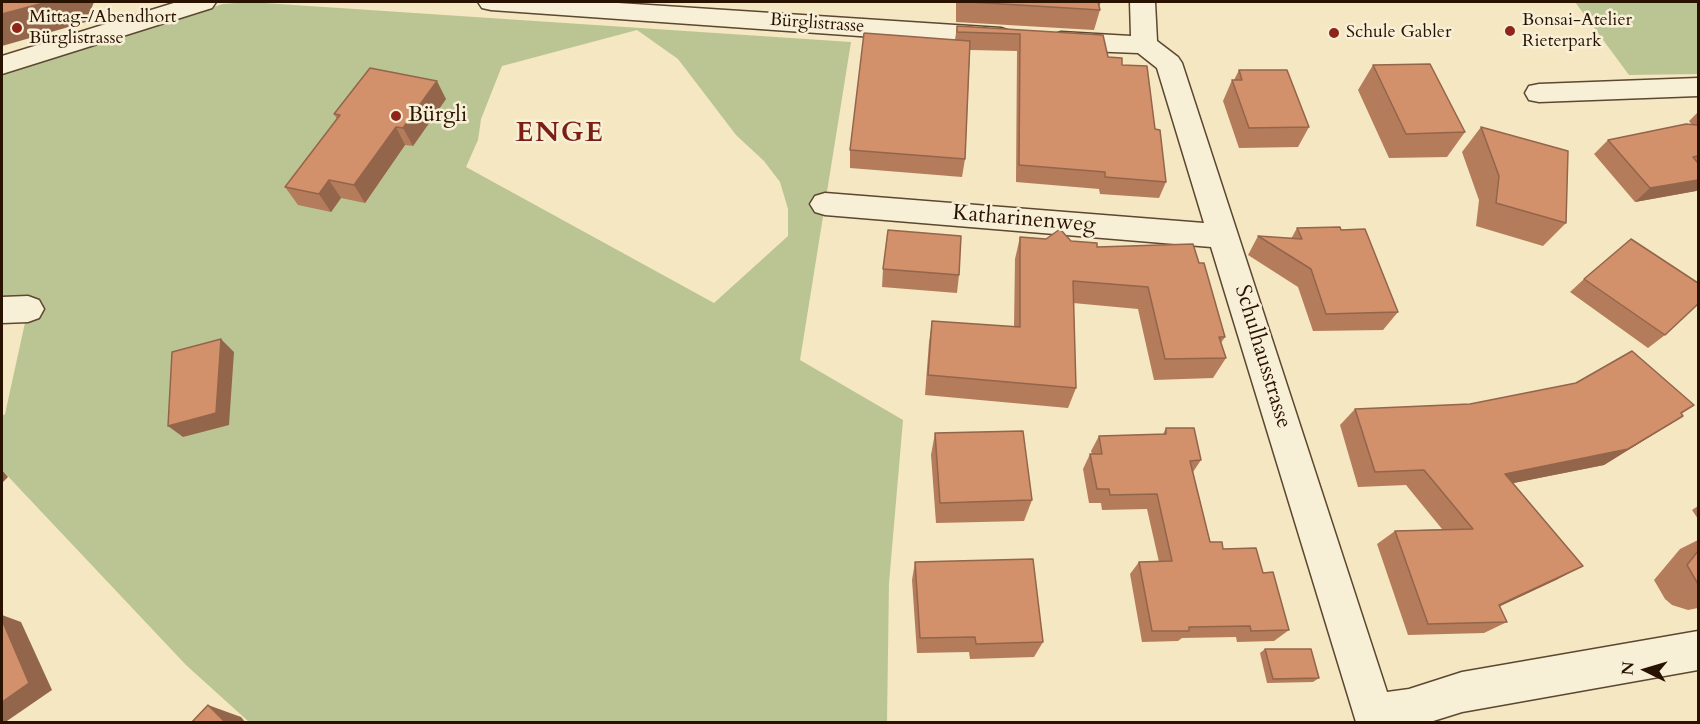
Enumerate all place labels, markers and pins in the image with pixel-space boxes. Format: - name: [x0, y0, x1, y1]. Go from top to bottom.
- place label: Mittag-/Abendhort Bürglistrasse: [29, 7, 176, 50]
- place label: Bonsai-Atelier Rieterpark: [1522, 10, 1632, 52]
- marker: Mittag-/Abendhort Bürglistrasse: [10, 21, 24, 35]
- place label: Schule Gabler: [1346, 22, 1452, 44]
- marker: Bonsai-Atelier Rieterpark: [1503, 24, 1517, 38]
- marker: Schule Gabler: [1327, 26, 1341, 40]
- place label: Bürgli: [408, 103, 467, 129]
- marker: Bürgli: [389, 109, 403, 123]

